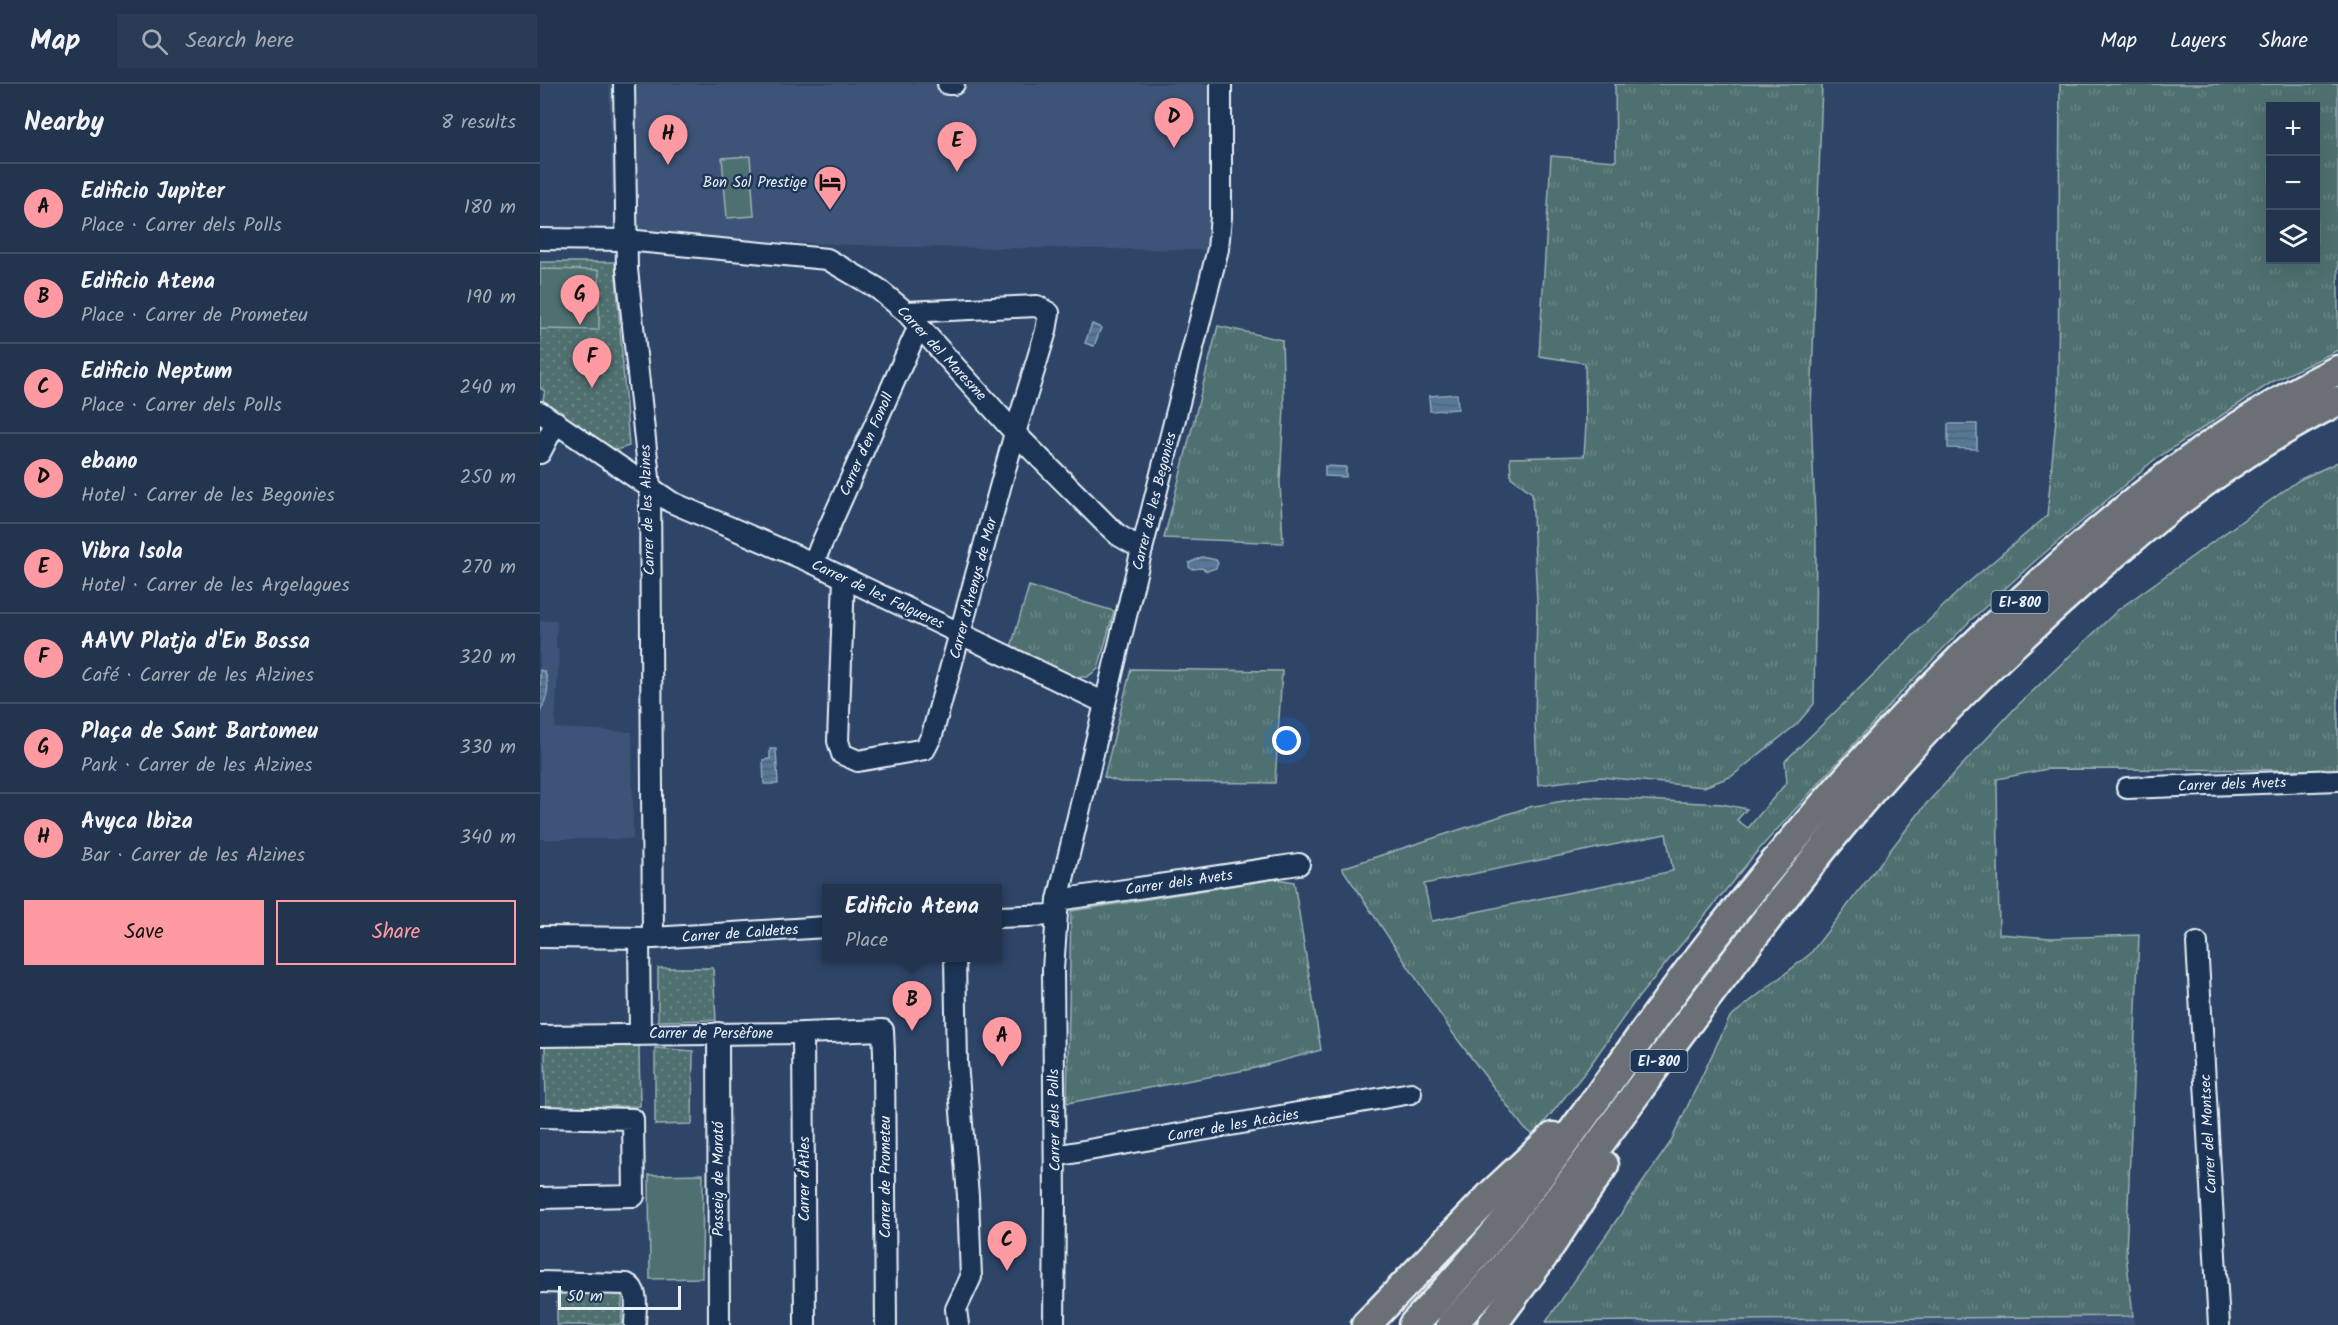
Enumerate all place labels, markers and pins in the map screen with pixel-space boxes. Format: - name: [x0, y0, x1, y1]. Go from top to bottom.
- pin: D: [1154, 98, 1194, 148]
- pin: H: [648, 116, 688, 165]
- pin: E: [938, 122, 976, 172]
- hotel icon: Bon Sol Prestige: [812, 164, 848, 211]
- place label: Bon Sol Prestige: [703, 171, 807, 195]
- pin: G: [560, 276, 600, 325]
- pin: F: [572, 338, 612, 388]
- pin: B: [892, 982, 932, 1031]
- pin: A: [982, 1018, 1022, 1067]
- pin: C: [988, 1222, 1026, 1271]

